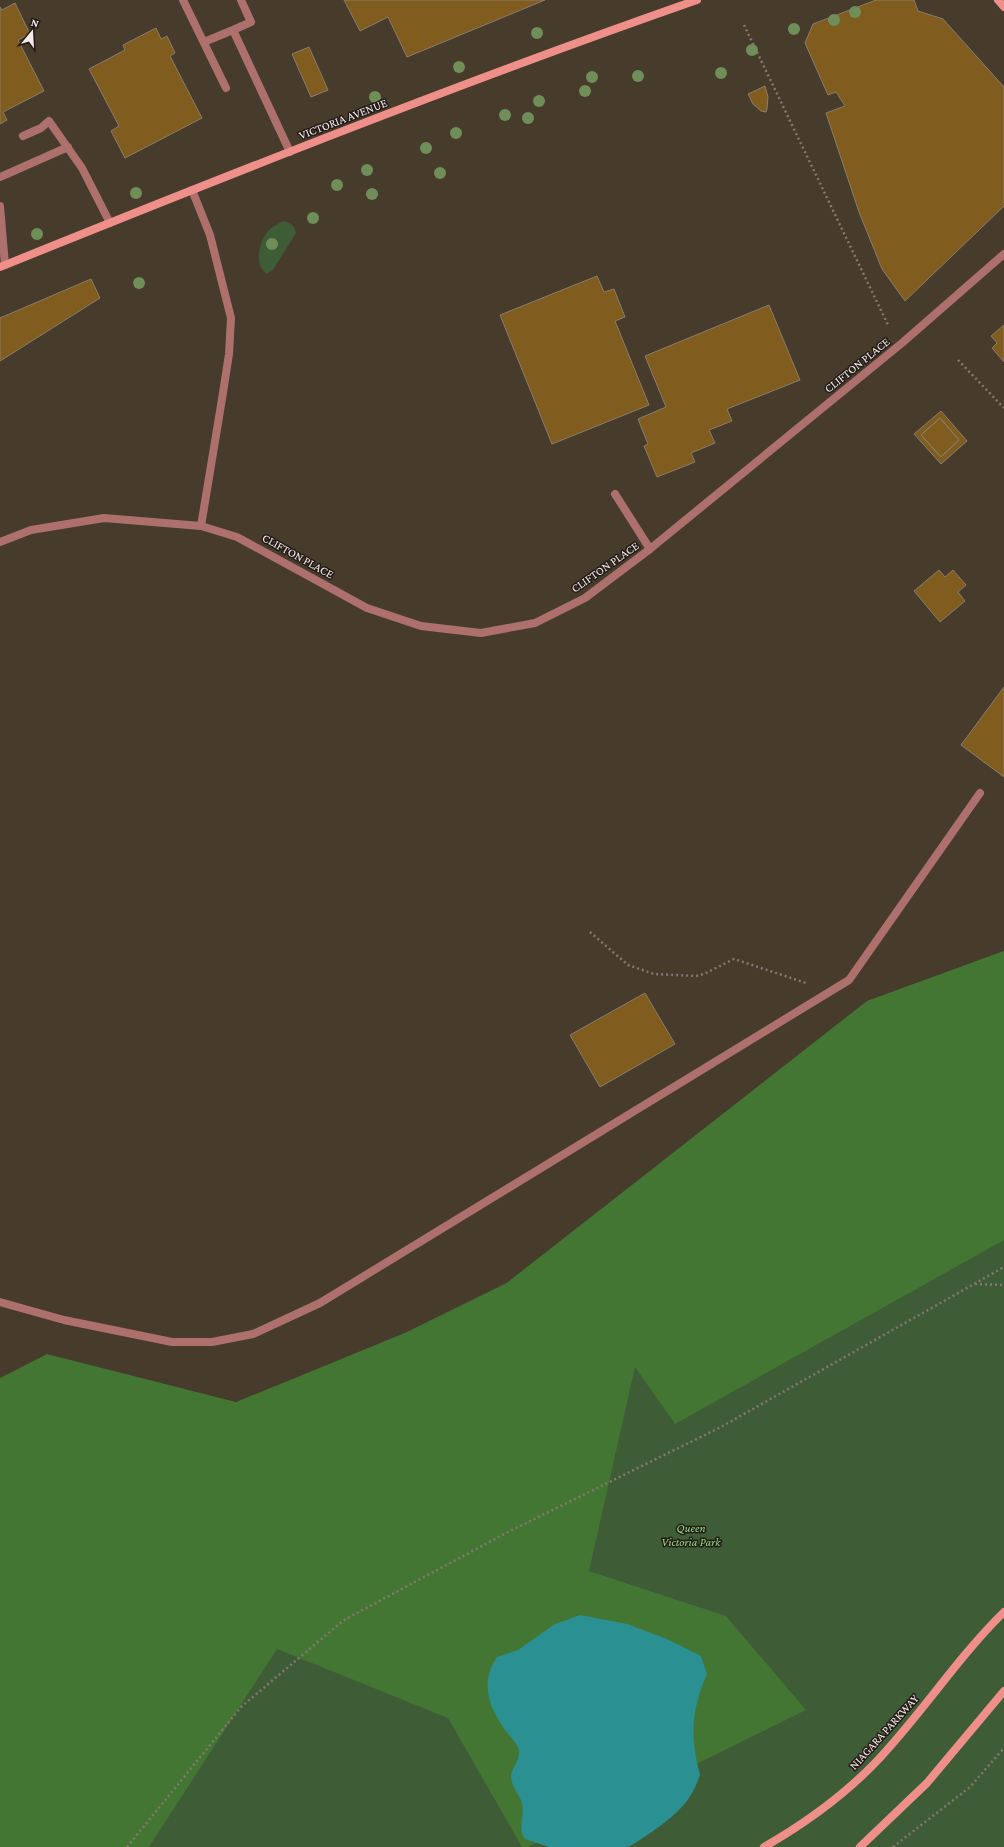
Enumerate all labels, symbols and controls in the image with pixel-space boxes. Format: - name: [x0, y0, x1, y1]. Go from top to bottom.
- north arrow: [12, 12, 52, 52]
- text: N: [30, 16, 41, 30]
- street label: VICTORIA AVENUE: [297, 96, 390, 142]
- street label: CLIFTON PLACE: [822, 334, 893, 396]
- street label: CLIFTON PLACE: [260, 531, 337, 582]
- street label: CLIFTON PLACE: [568, 538, 642, 596]
- park label: Queen Victoria Park: [662, 1521, 721, 1549]
- street label: NIAGARA PARKWAY: [846, 1691, 922, 1773]

